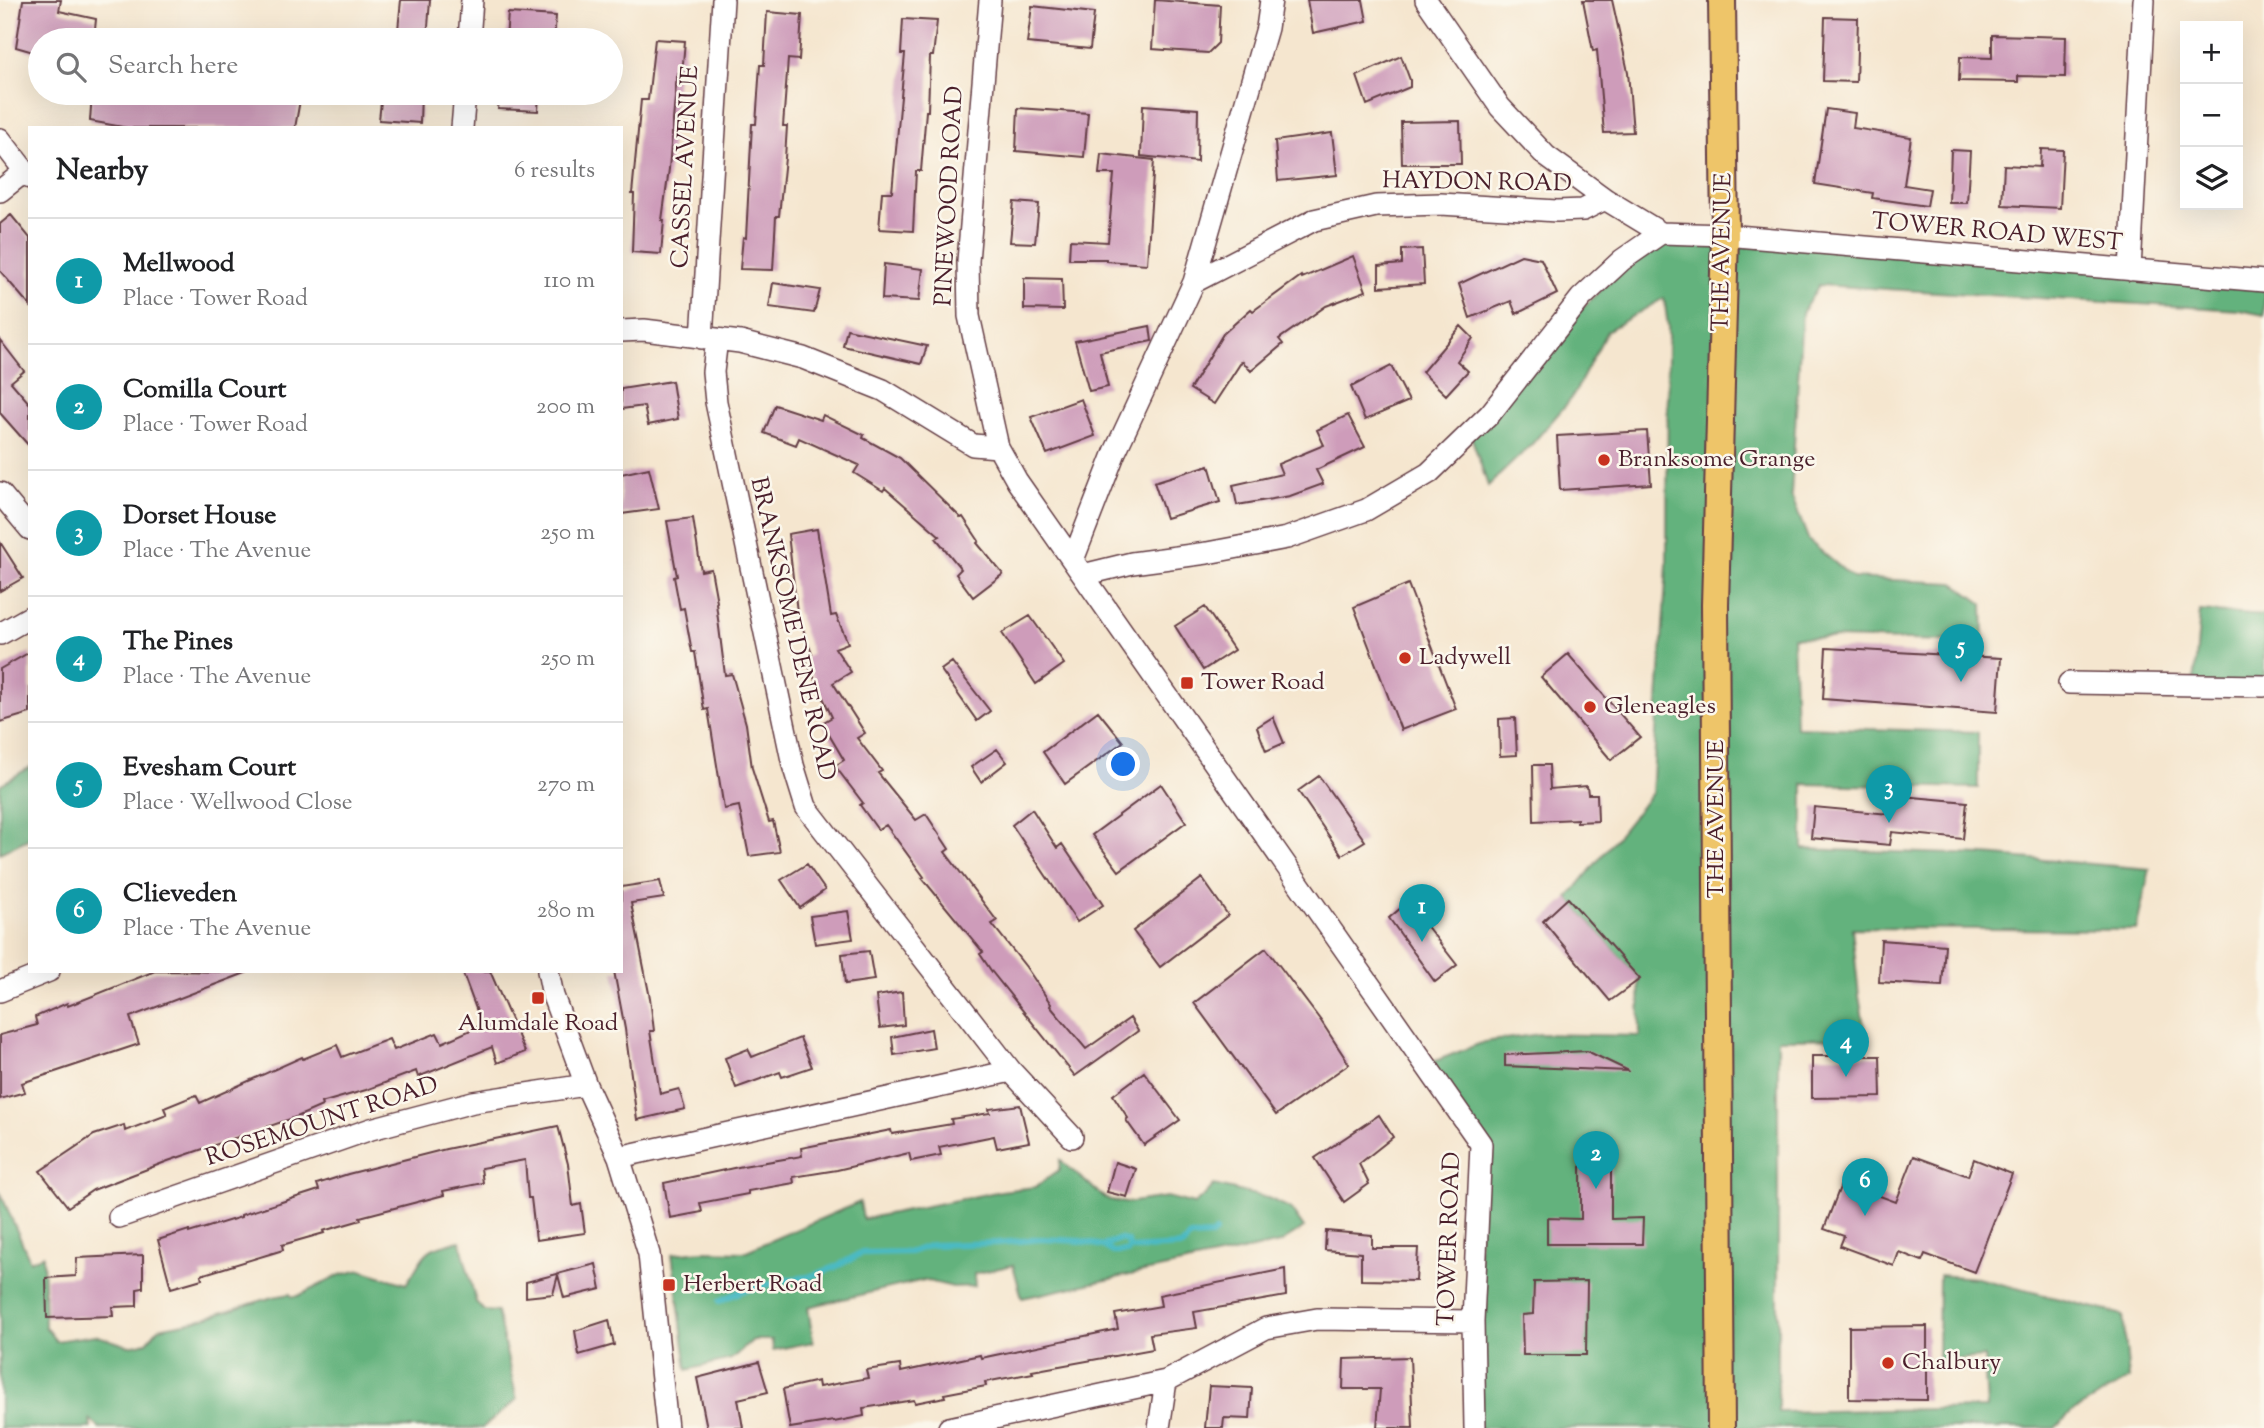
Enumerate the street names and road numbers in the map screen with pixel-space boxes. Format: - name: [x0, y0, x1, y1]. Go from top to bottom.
- street label: CASSEL AVENUE: [664, 64, 708, 269]
- street label: PINEWOOD ROAD: [927, 85, 973, 307]
- street label: HAYDON ROAD: [1382, 164, 1572, 202]
- street label: THE AVENUE: [1705, 172, 1741, 332]
- street label: TOWER ROAD WEST: [1870, 205, 2124, 261]
- street label: BRANKSOME DENE ROAD: [740, 474, 844, 784]
- street label: THE AVENUE: [1700, 739, 1734, 898]
- street label: ROSEMOUNT ROAD: [201, 1068, 443, 1176]
- street label: TOWER ROAD: [1430, 1151, 1470, 1327]

